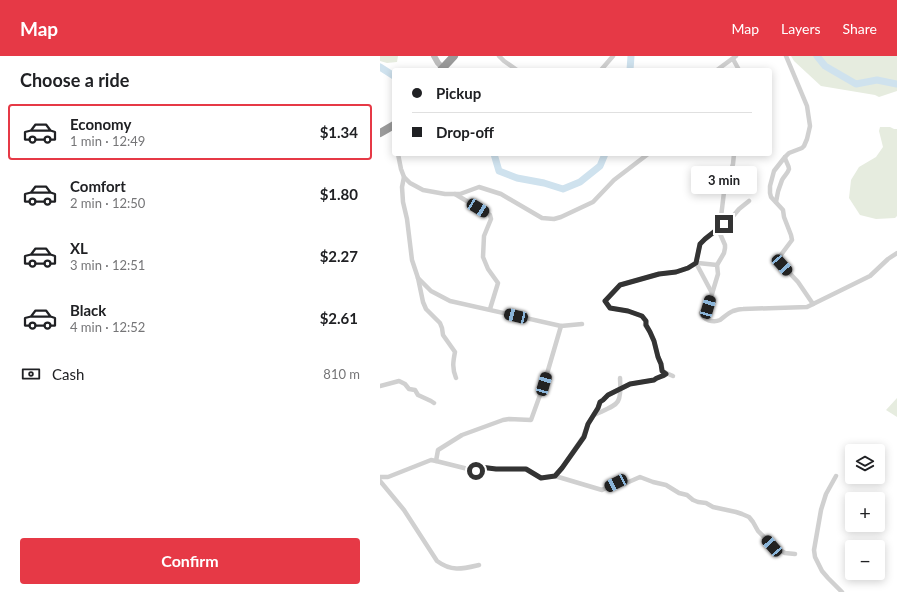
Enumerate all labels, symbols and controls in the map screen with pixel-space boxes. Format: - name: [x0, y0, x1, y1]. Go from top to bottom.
- text: Map: [20, 17, 58, 40]
- text: Map: [731, 20, 759, 37]
- text: Layers: [781, 20, 821, 37]
- text: Share: [843, 20, 877, 37]
- text: Choose a ride: [20, 69, 129, 91]
- text: Pickup: [436, 84, 481, 102]
- icon: car: [22, 114, 58, 150]
- text: Economy: [70, 115, 131, 133]
- text: $1.34: [320, 123, 358, 141]
- text: Drop-off: [436, 123, 494, 141]
- text: 1 min · 12:49: [70, 133, 145, 149]
- callout: 3 min: [691, 166, 757, 194]
- text: 3 min: [708, 172, 740, 188]
- icon: car: [22, 176, 58, 212]
- text: Comfort: [70, 177, 126, 195]
- text: $1.80: [320, 185, 358, 203]
- text: 2 min · 12:50: [70, 195, 145, 211]
- car: [465, 197, 491, 219]
- route end: [715, 215, 733, 233]
- icon: car: [22, 238, 58, 274]
- text: XL: [70, 239, 88, 257]
- text: $2.27: [320, 247, 358, 265]
- car: [770, 252, 794, 278]
- text: 3 min · 12:51: [70, 257, 145, 273]
- car: [699, 294, 717, 320]
- icon: car: [22, 300, 58, 336]
- text: Black: [70, 301, 106, 319]
- car: [503, 307, 529, 325]
- text: $2.61: [320, 309, 358, 327]
- text: 4 min · 12:52: [70, 319, 145, 335]
- icon: cash: [20, 363, 42, 385]
- text: Cash: [52, 365, 84, 383]
- text: 810 m: [323, 366, 360, 382]
- car: [535, 371, 553, 397]
- map controls: [845, 444, 885, 580]
- button: layers: [845, 444, 885, 484]
- route start: [467, 462, 485, 480]
- car: [603, 472, 629, 494]
- button: +: [845, 492, 885, 532]
- car: [760, 533, 784, 559]
- button: Confirm: [20, 538, 360, 584]
- button: −: [845, 540, 885, 580]

